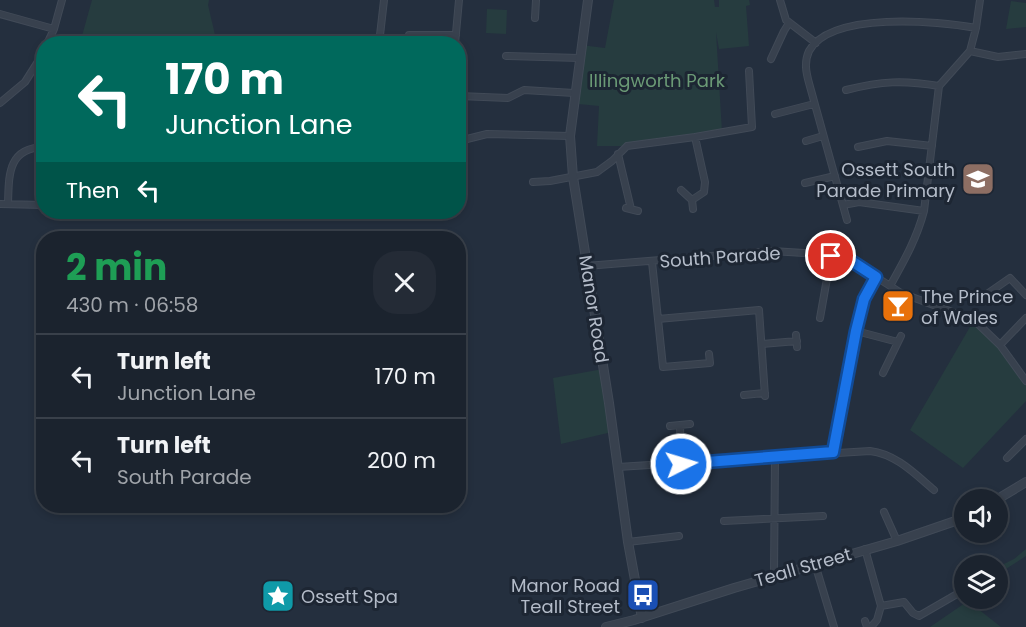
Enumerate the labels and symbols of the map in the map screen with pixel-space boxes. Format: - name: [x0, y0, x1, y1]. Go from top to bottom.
- park label: Illingworth Park: [589, 68, 726, 93]
- place label: Ossett South Parade Primary: [816, 157, 955, 203]
- school or university icon: Ossett South Parade Primary: [960, 161, 996, 197]
- pin: [805, 230, 856, 281]
- street label: South Parade: [659, 240, 781, 274]
- street label: Manor Road: [573, 253, 615, 365]
- place label: The Prince of Wales: [921, 284, 1013, 330]
- bar icon: The Prince of Wales: [880, 288, 916, 324]
- position arrow: [649, 432, 713, 496]
- street label: Teall Street: [752, 541, 854, 593]
- place label: Manor Road Teall Street: [511, 573, 620, 619]
- bus stop icon: Manor Road Teall Street: [625, 577, 661, 613]
- place icon: Ossett Spa: [260, 578, 296, 614]
- place label: Ossett Spa: [301, 584, 398, 609]

